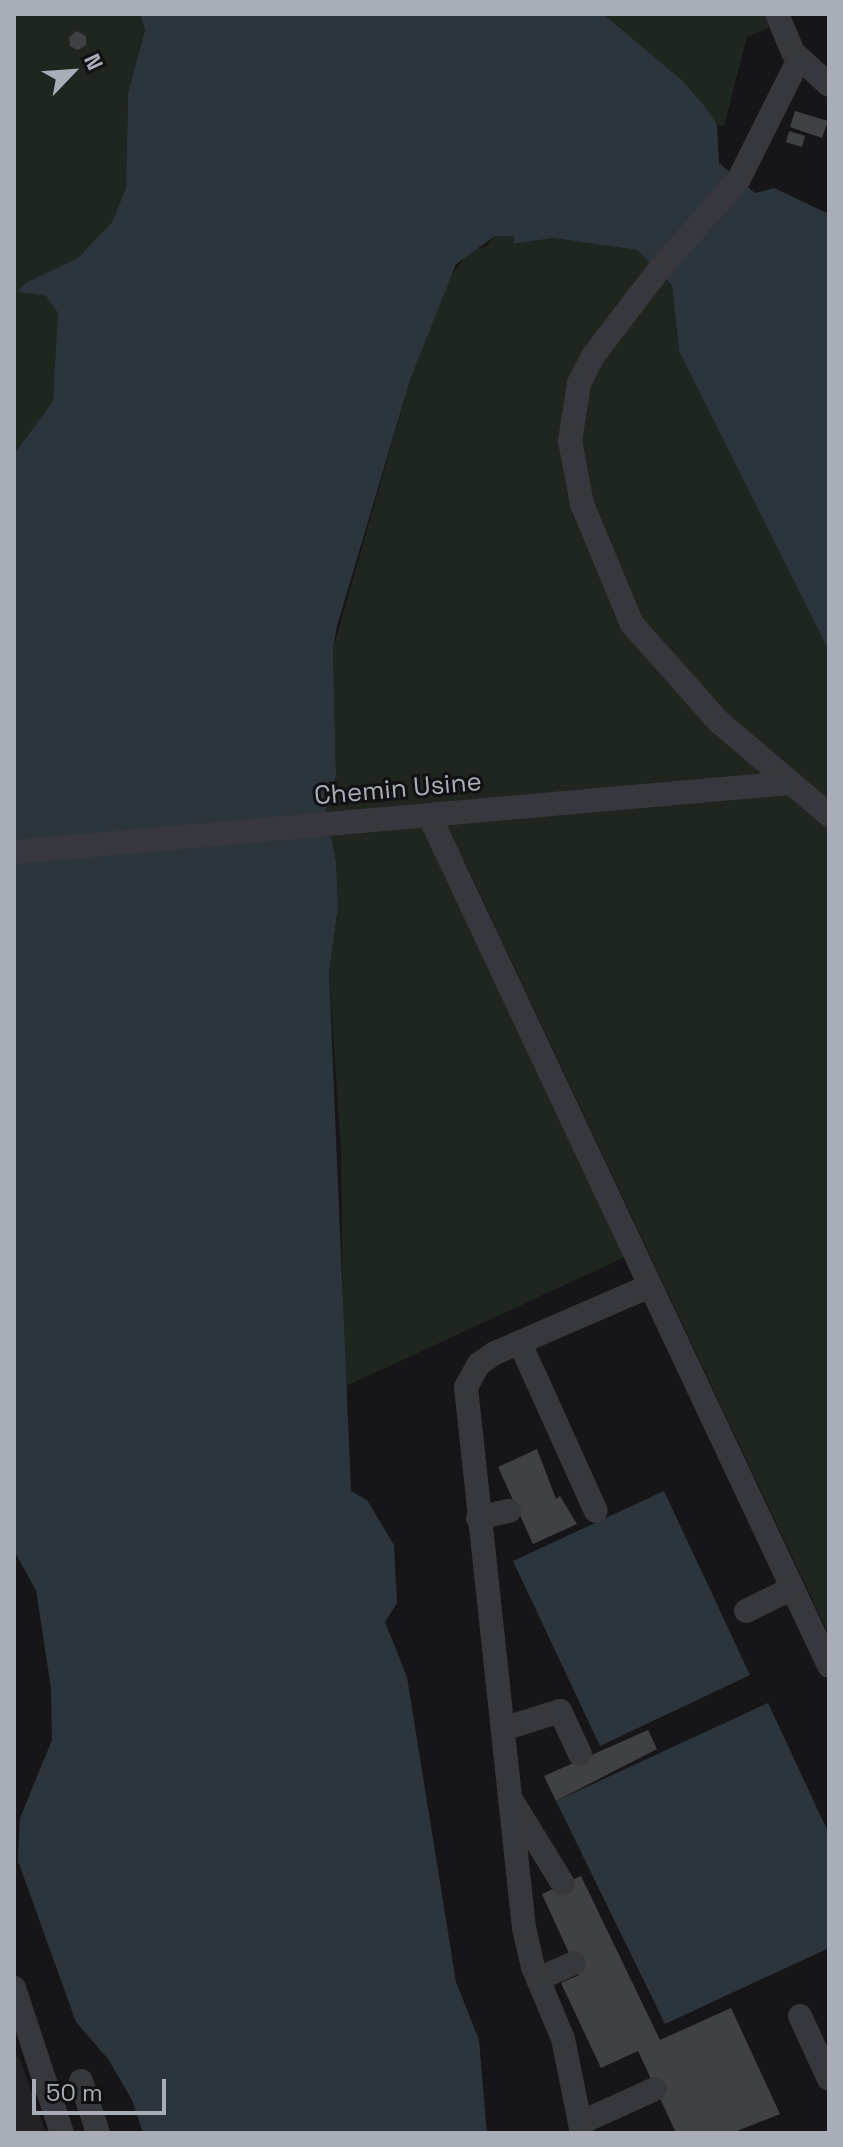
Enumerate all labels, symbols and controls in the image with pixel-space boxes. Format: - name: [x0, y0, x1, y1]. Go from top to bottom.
- north arrow: [32, 32, 112, 112]
- text: N: [78, 49, 110, 74]
- street label: Chemin Usine: [313, 766, 483, 812]
- scale bar: [36, 2063, 170, 2113]
- text: 50 m: [46, 2077, 103, 2108]

